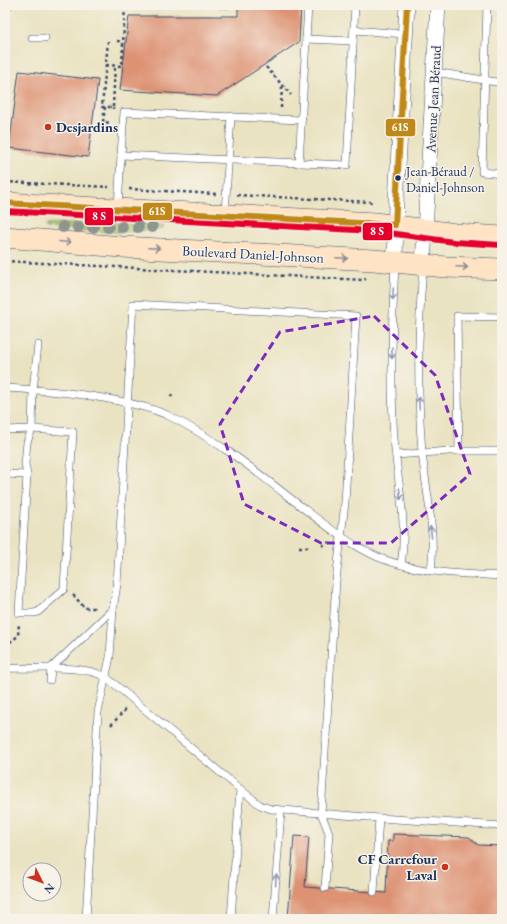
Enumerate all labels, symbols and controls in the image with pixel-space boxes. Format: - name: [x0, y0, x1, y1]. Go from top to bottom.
- street label: Avenue Jean Béraud: [421, 44, 445, 154]
- place label: Desjardins: [56, 118, 118, 136]
- line badge: 61S: [385, 118, 416, 137]
- text: 61S: [391, 120, 409, 134]
- marker: Desjardins: [43, 122, 53, 132]
- place label: Jean-Béraud / Daniel-Johnson: [405, 163, 485, 196]
- marker: Jean-Béraud / Daniel-Johnson: [393, 173, 403, 183]
- line badge: 61S: [142, 202, 173, 221]
- text: 61S: [148, 204, 166, 218]
- line badge: 8 S: [84, 207, 114, 226]
- text: 8 S: [92, 209, 106, 223]
- line badge: 8 S: [362, 222, 393, 241]
- text: 8 S: [370, 224, 384, 238]
- one-way arrow: [58, 238, 71, 246]
- street label: Boulevard Daniel-Johnson: [182, 241, 325, 267]
- one-way arrow: [147, 245, 160, 252]
- one-way arrow: [335, 255, 348, 262]
- one-way arrow: [455, 264, 468, 271]
- one-way arrow: [390, 287, 397, 300]
- one-way arrow: [388, 346, 396, 359]
- one-way arrow: [416, 397, 423, 410]
- one-way arrow: [396, 487, 404, 500]
- one-way arrow: [427, 526, 435, 539]
- place label: CF Carrefour Laval: [358, 850, 437, 884]
- north arrow: [22, 862, 62, 902]
- marker: CF Carrefour Laval: [440, 862, 450, 872]
- one-way arrow: [272, 874, 279, 887]
- text: N: [41, 881, 58, 897]

